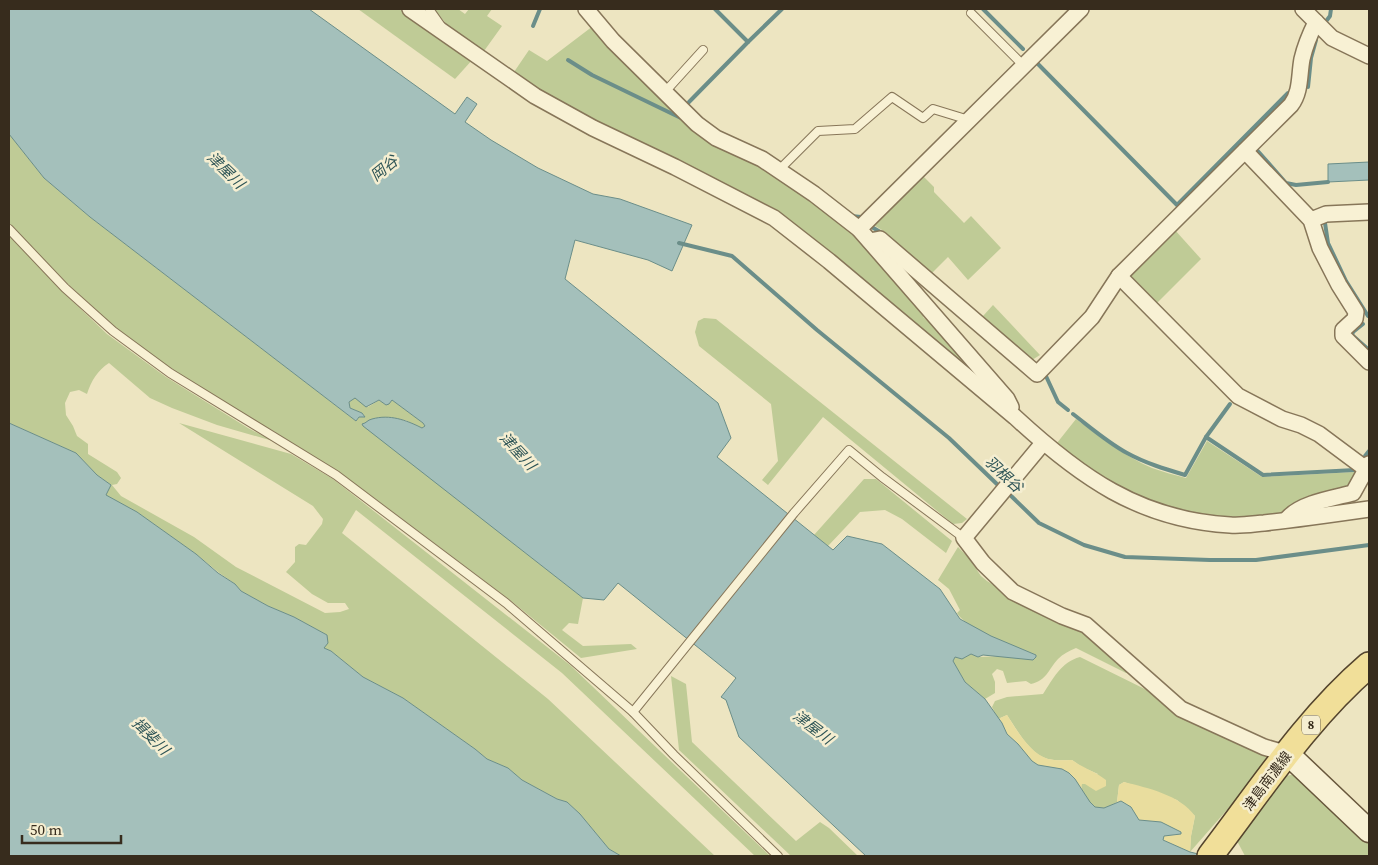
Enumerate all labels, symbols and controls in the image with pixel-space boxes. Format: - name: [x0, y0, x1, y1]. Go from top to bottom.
- water label: 津屋川: [203, 147, 251, 195]
- water label: 岡谷: [366, 149, 404, 186]
- water label: 津屋川: [495, 427, 542, 476]
- water label: 羽根谷: [980, 451, 1029, 498]
- water label: 津屋川: [789, 705, 839, 750]
- water label: 揖斐川: [128, 713, 176, 761]
- road number: 8: [1302, 716, 1320, 734]
- street label: 津島南濃線: [1238, 747, 1296, 815]
- scale bar: [22, 812, 121, 844]
- text: 50 m: [30, 819, 62, 840]

